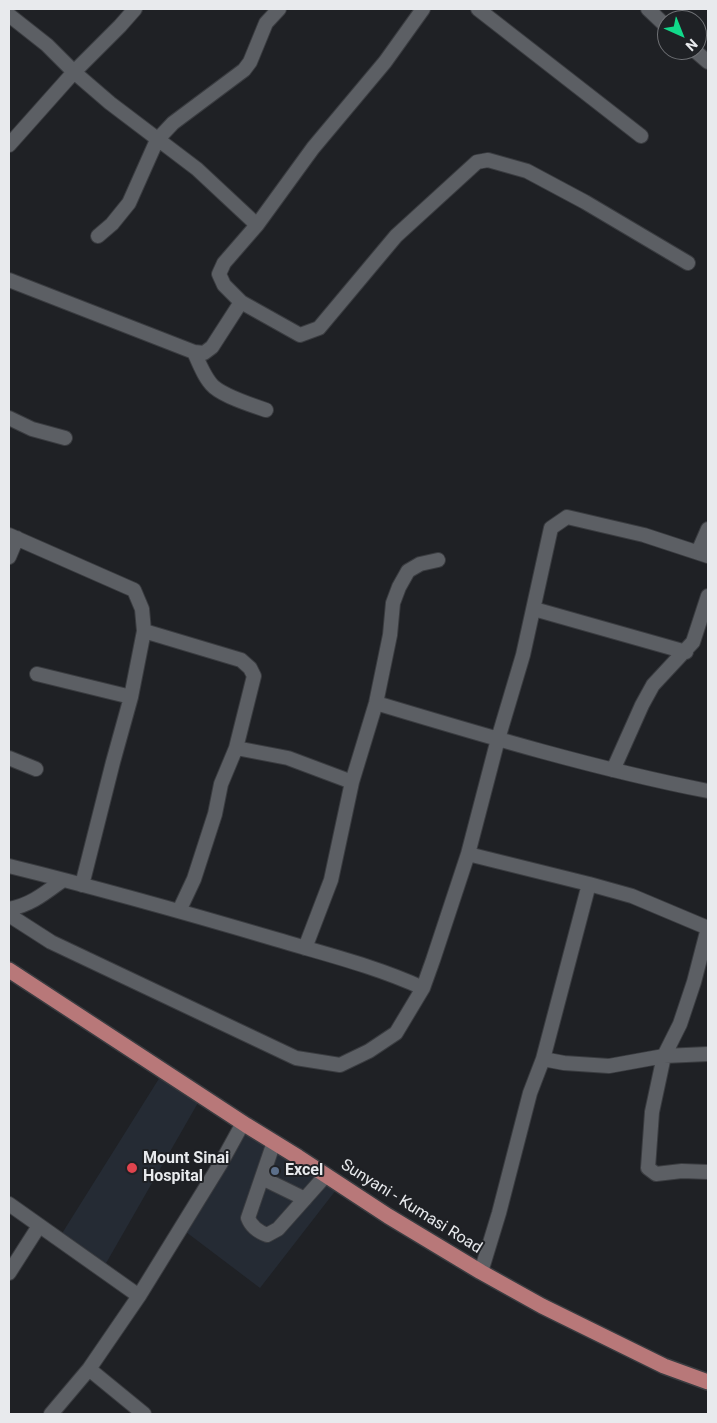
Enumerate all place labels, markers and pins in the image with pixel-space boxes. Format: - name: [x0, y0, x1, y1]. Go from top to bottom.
- place label: Mount Sinai Hospital: [143, 1149, 229, 1187]
- marker: Mount Sinai Hospital: [125, 1161, 139, 1175]
- place label: Excel: [285, 1161, 323, 1181]
- marker: Excel: [269, 1165, 281, 1177]

